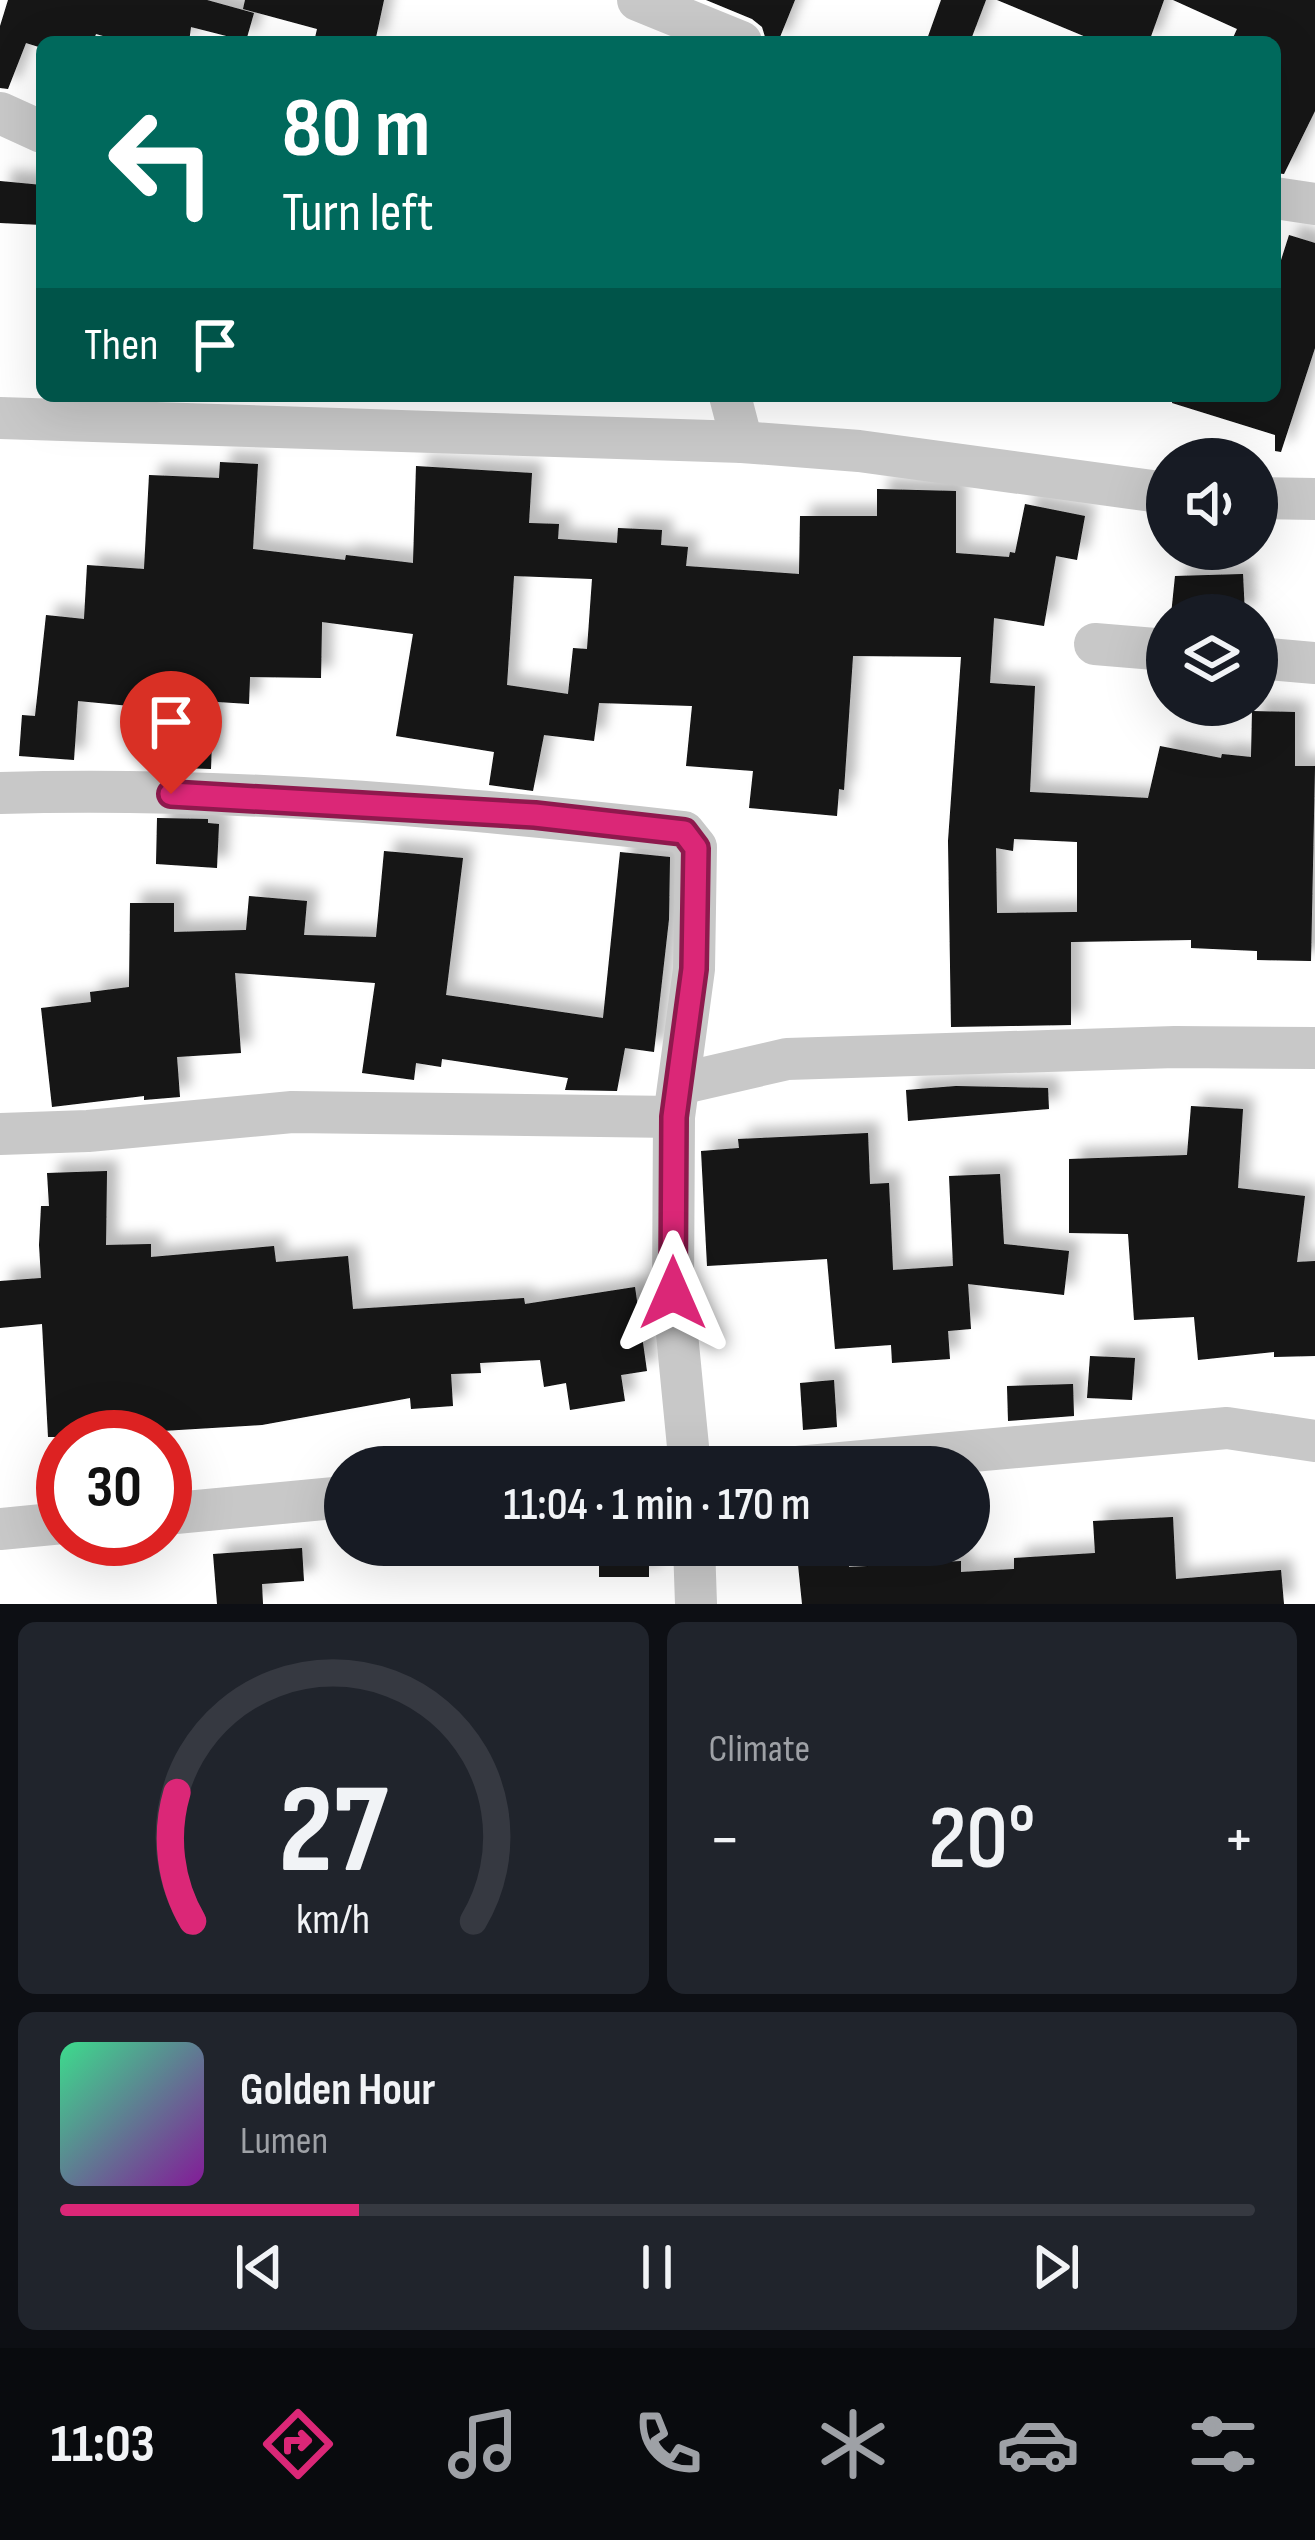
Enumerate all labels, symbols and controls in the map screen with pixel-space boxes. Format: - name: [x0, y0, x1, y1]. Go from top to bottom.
- text: 80 m: [282, 79, 430, 180]
- icon: left: [84, 84, 240, 240]
- text: Turn left: [282, 181, 434, 246]
- icon: arrive: [182, 312, 248, 378]
- text: Then: [84, 318, 158, 373]
- map controls: [1146, 438, 1278, 726]
- button: sound: [1146, 438, 1278, 570]
- button: layers: [1146, 594, 1278, 726]
- pin: [120, 671, 222, 794]
- icon: arrive: [138, 689, 204, 755]
- position arrow: [610, 1230, 736, 1356]
- speed limit sign: 30: [36, 1410, 192, 1566]
- text: 11:04 · 1 min · 170 m: [504, 1478, 810, 1533]
- text: Climate: [709, 1726, 810, 1773]
- text: 27: [279, 1758, 388, 1907]
- text: 20°: [928, 1786, 1036, 1894]
- text: −: [709, 1801, 741, 1880]
- text: +: [1223, 1801, 1255, 1880]
- text: km/h: [296, 1894, 370, 1946]
- text: Golden Hour: [240, 2063, 435, 2118]
- text: Lumen: [240, 2118, 328, 2165]
- icon: previous: [226, 2234, 292, 2300]
- icon: pause: [624, 2234, 690, 2300]
- icon: next: [1023, 2234, 1089, 2300]
- icon: directions: [256, 2402, 340, 2486]
- icon: music: [441, 2402, 525, 2486]
- icon: phone: [626, 2402, 710, 2486]
- icon: climate: [811, 2402, 895, 2486]
- icon: car: [996, 2402, 1080, 2486]
- icon: filters: [1181, 2402, 1265, 2486]
- text: 11:03: [50, 2412, 155, 2477]

